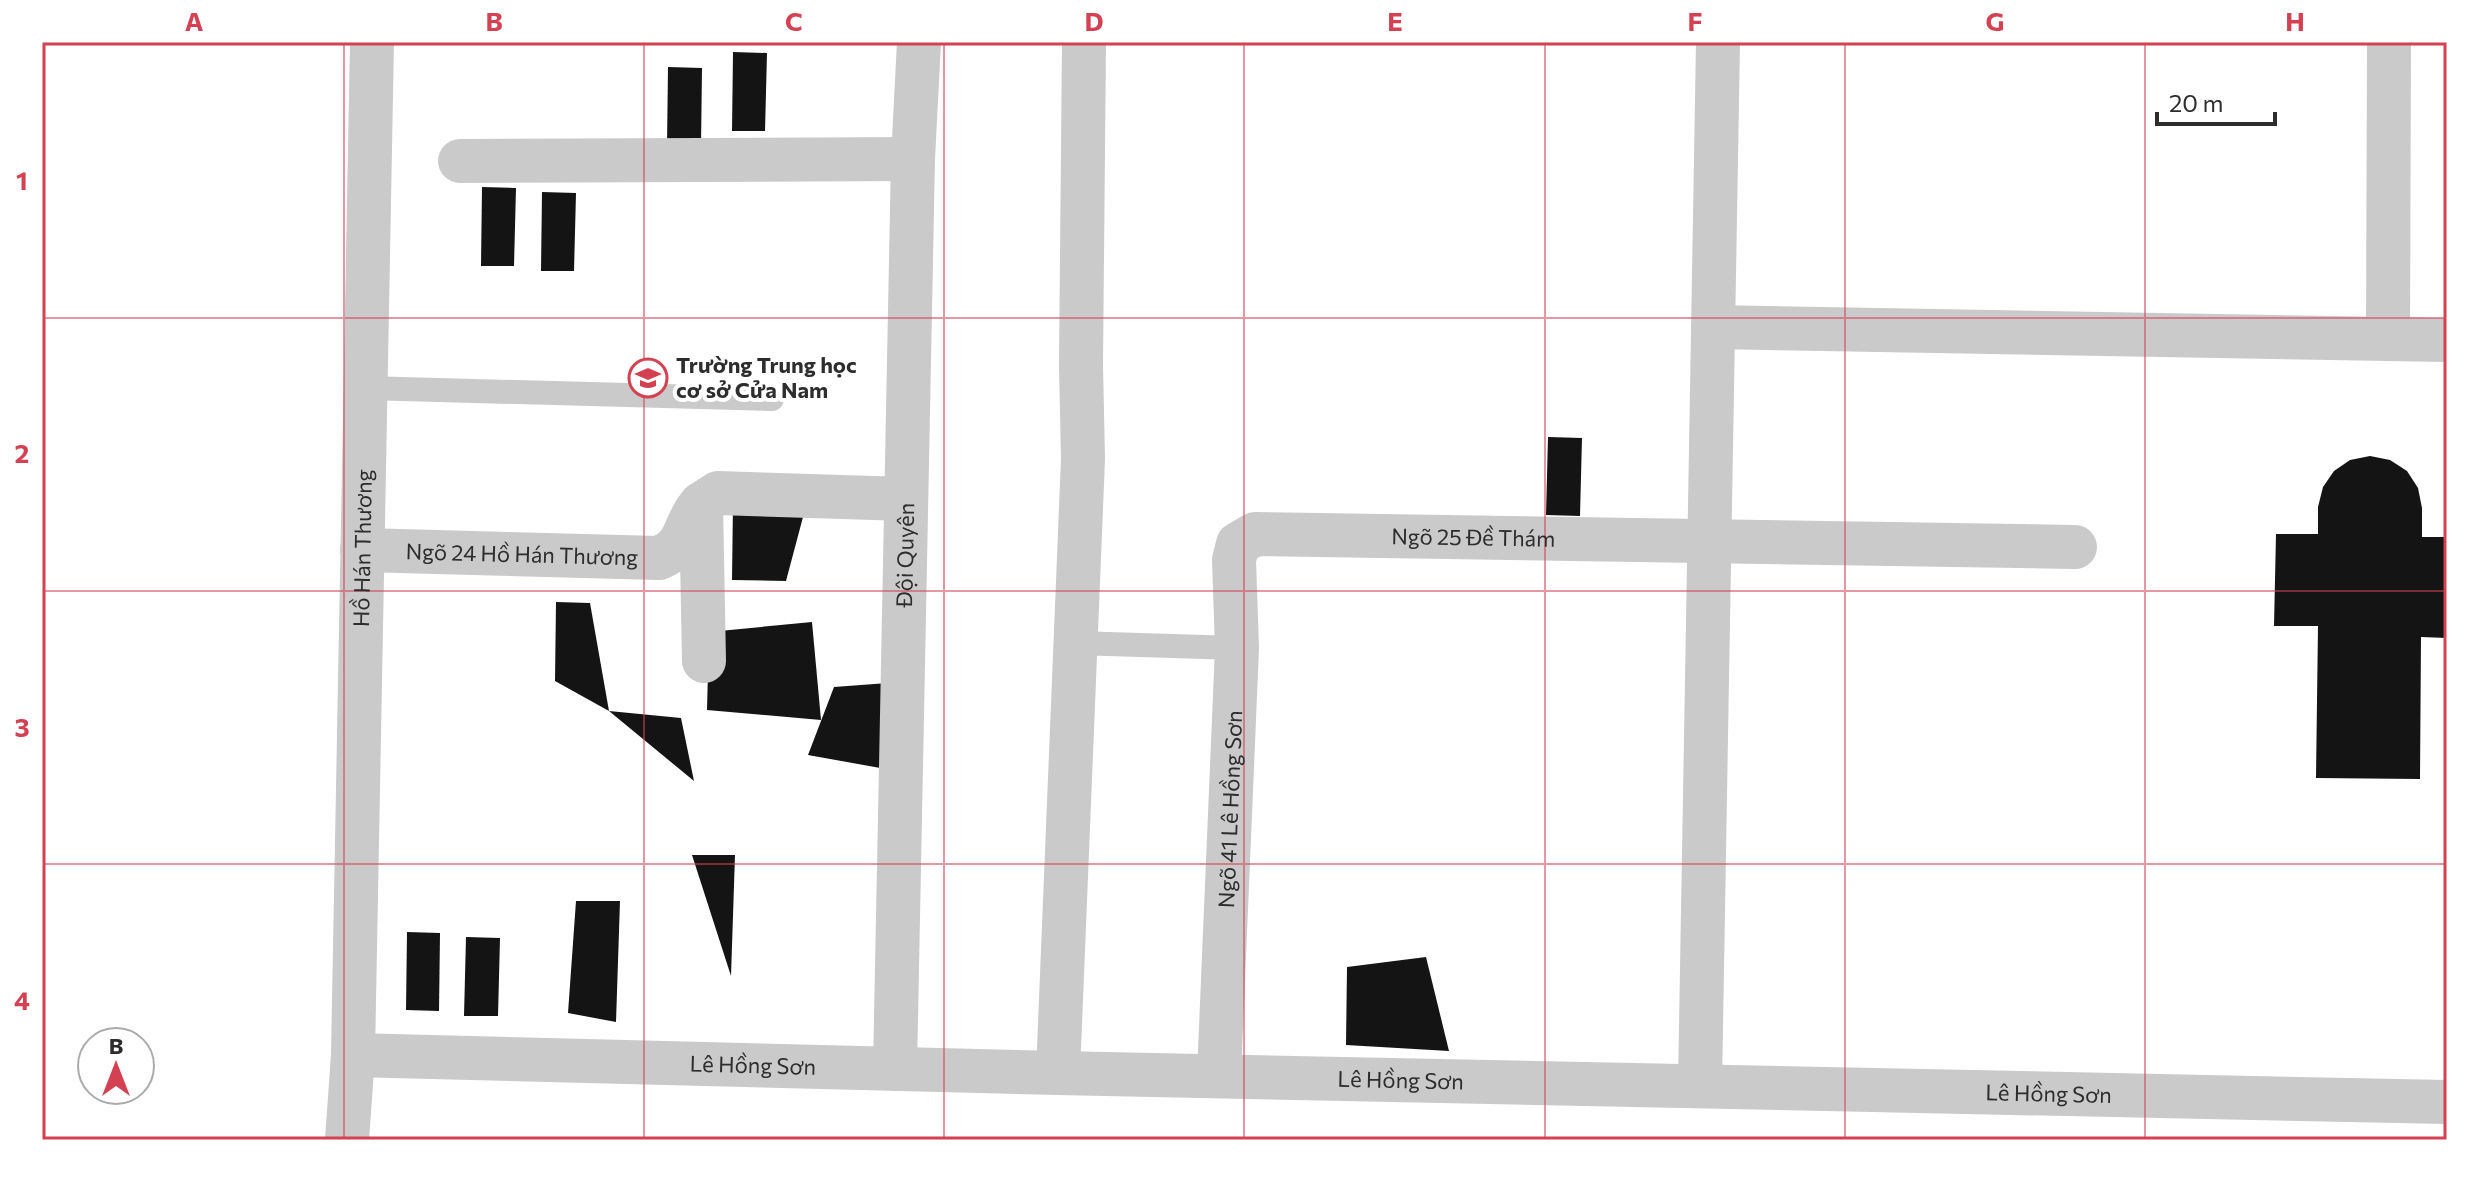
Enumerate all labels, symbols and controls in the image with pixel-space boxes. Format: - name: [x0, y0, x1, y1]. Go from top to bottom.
- text: A: [185, 5, 204, 36]
- text: B: [485, 5, 503, 36]
- text: C: [785, 5, 803, 36]
- text: D: [1084, 5, 1104, 36]
- text: E: [1387, 5, 1403, 36]
- text: F: [1687, 5, 1703, 36]
- text: G: [1986, 5, 2004, 36]
- text: H: [2285, 5, 2305, 36]
- scale bar: [2157, 76, 2275, 126]
- text: 20 m: [2169, 88, 2223, 117]
- text: 1: [16, 164, 28, 195]
- place label: Trường Trung học cơ sở Cửa Nam: [676, 351, 857, 403]
- school or university icon: Trường Trung học cơ sở Cửa Nam: [627, 357, 669, 399]
- text: 2: [15, 437, 29, 468]
- street label: Hồ Hán Thương: [347, 469, 377, 627]
- street label: Đội Quyên: [890, 502, 919, 609]
- street label: Ngõ 25 Đề Thám: [1391, 522, 1556, 552]
- street label: Ngõ 24 Hồ Hán Thương: [405, 537, 639, 570]
- street label: Ngõ 41 Lê Hồng Sơn: [1212, 710, 1247, 909]
- text: 3: [14, 711, 30, 742]
- text: 4: [14, 984, 30, 1015]
- north arrow: [76, 1026, 156, 1106]
- text: B: [109, 1032, 123, 1059]
- street label: Lê Hồng Sơn: [689, 1050, 816, 1080]
- street label: Lê Hồng Sơn: [1337, 1065, 1464, 1094]
- street label: Lê Hồng Sơn: [1985, 1078, 2112, 1108]

